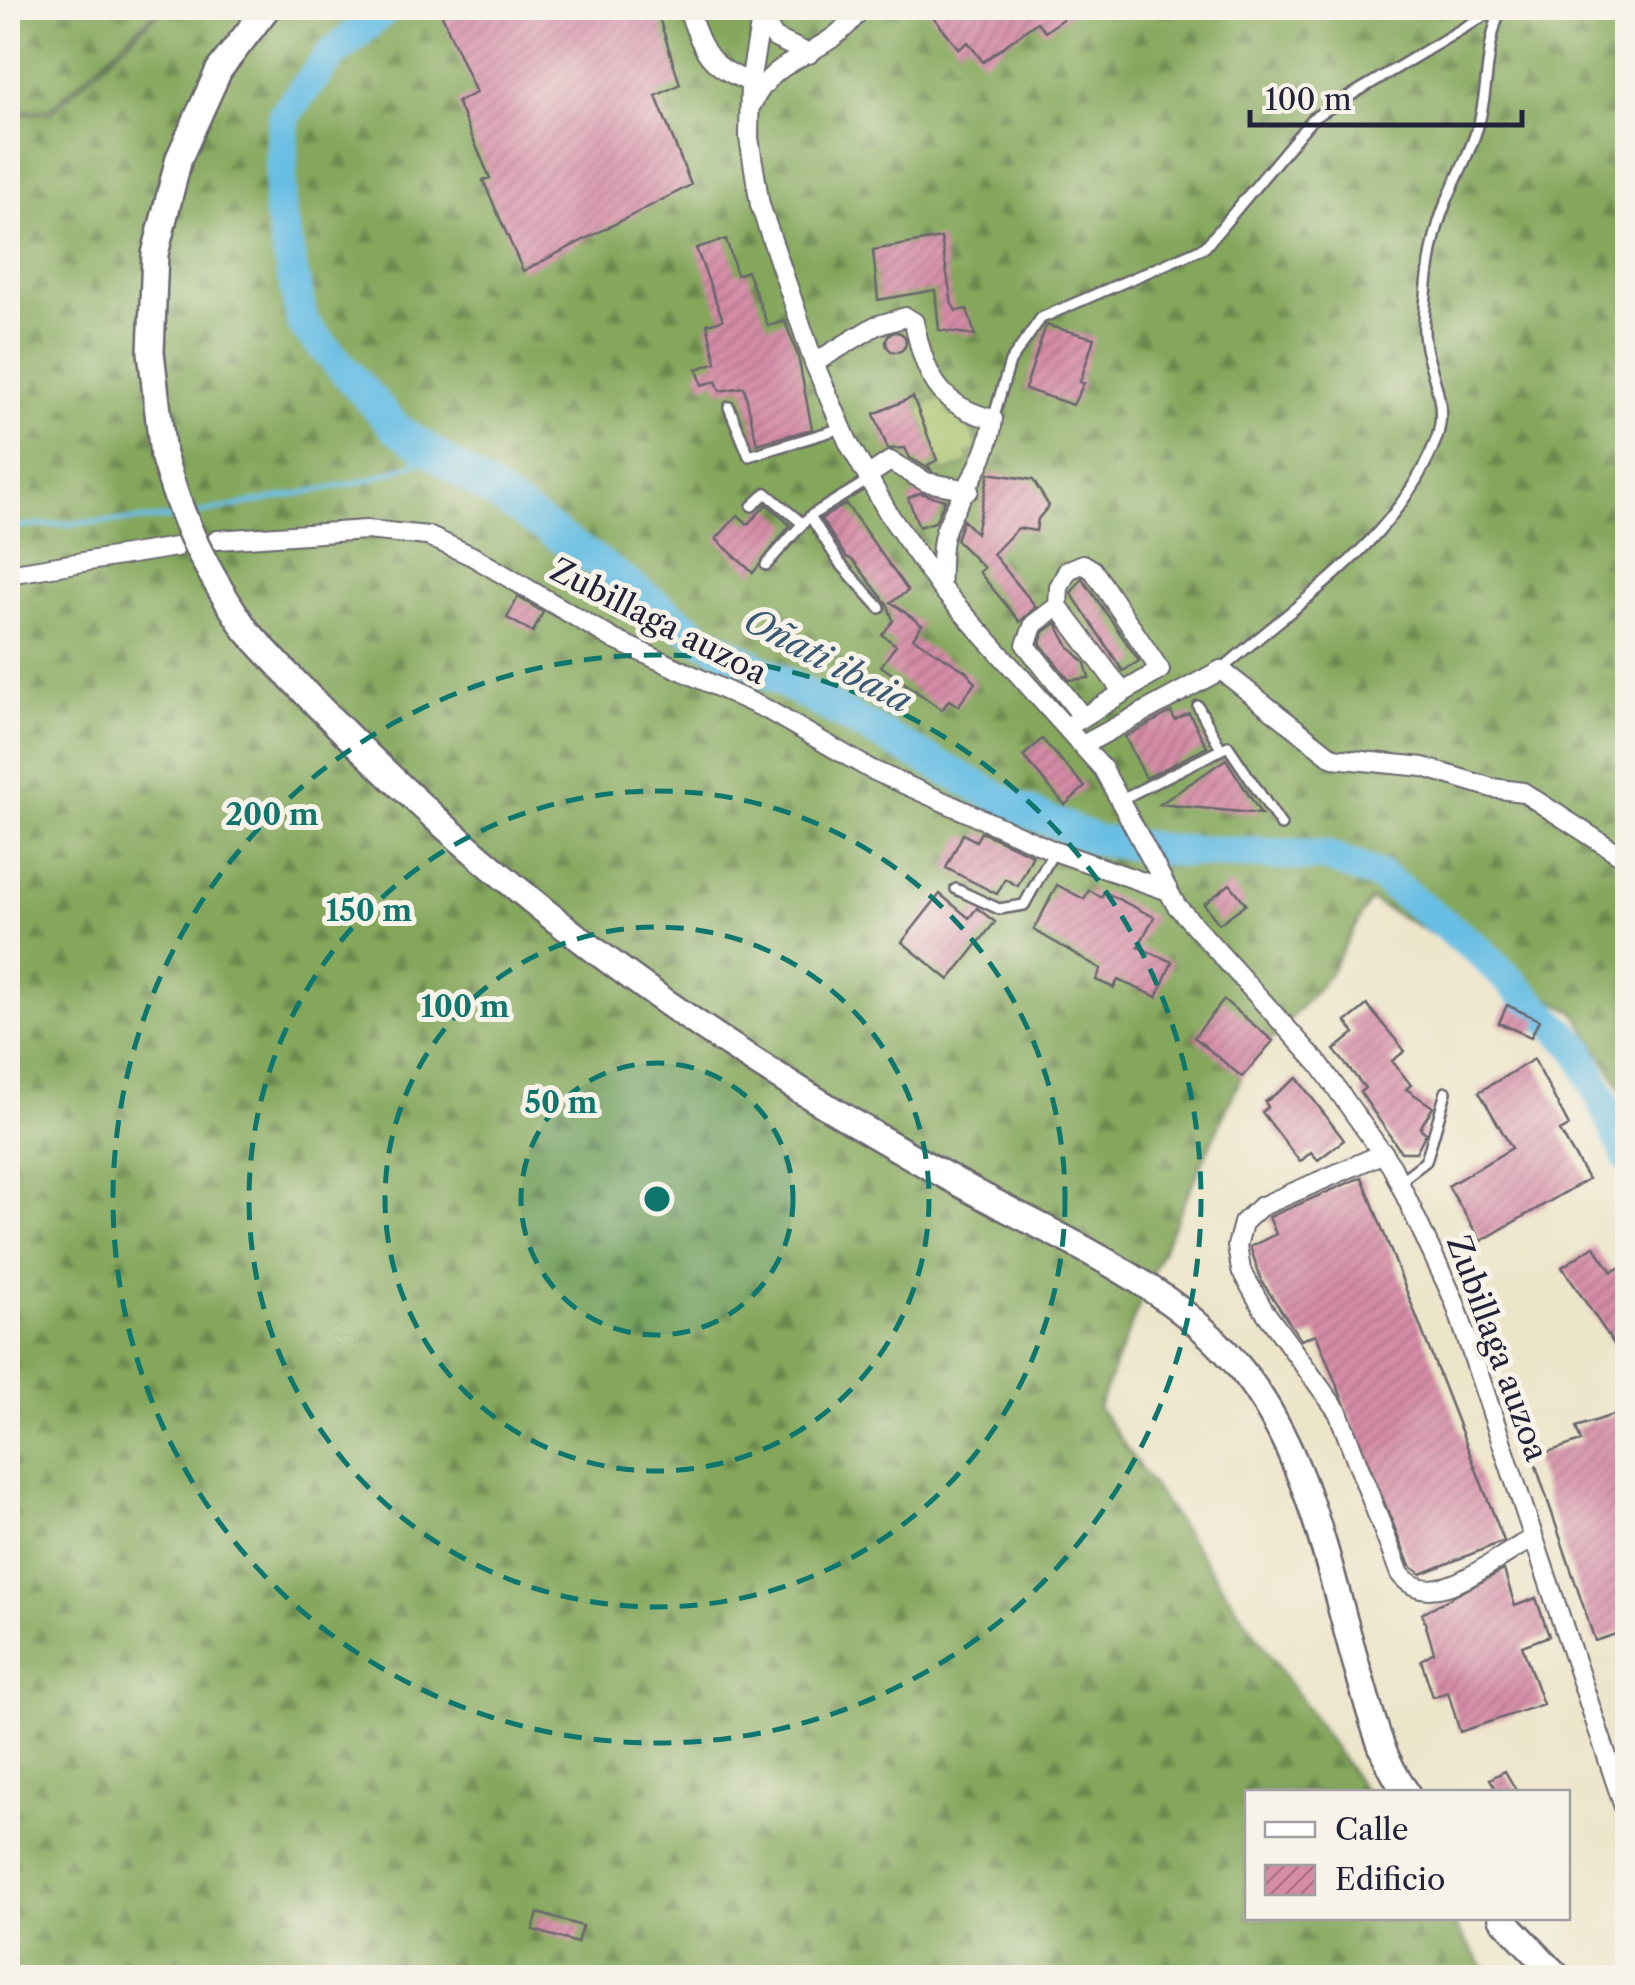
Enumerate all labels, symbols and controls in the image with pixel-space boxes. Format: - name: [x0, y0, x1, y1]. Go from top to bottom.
- scale bar: [1250, 65, 1522, 127]
- text: 100 m: [1265, 81, 1352, 118]
- street label: Zubillaga auzoa: [544, 550, 774, 692]
- water label: Oñati ibaia: [737, 598, 919, 722]
- text: 200 m: [225, 796, 319, 833]
- text: 150 m: [326, 892, 412, 929]
- text: 100 m: [421, 988, 510, 1025]
- text: 50 m: [524, 1084, 598, 1121]
- centre of rings: [639, 1181, 675, 1217]
- street label: Zubillaga auzoa: [1439, 1230, 1557, 1466]
- legend: [1245, 1790, 1570, 1920]
- text: Calle: [1335, 1811, 1409, 1848]
- text: Edificio: [1335, 1861, 1445, 1898]

